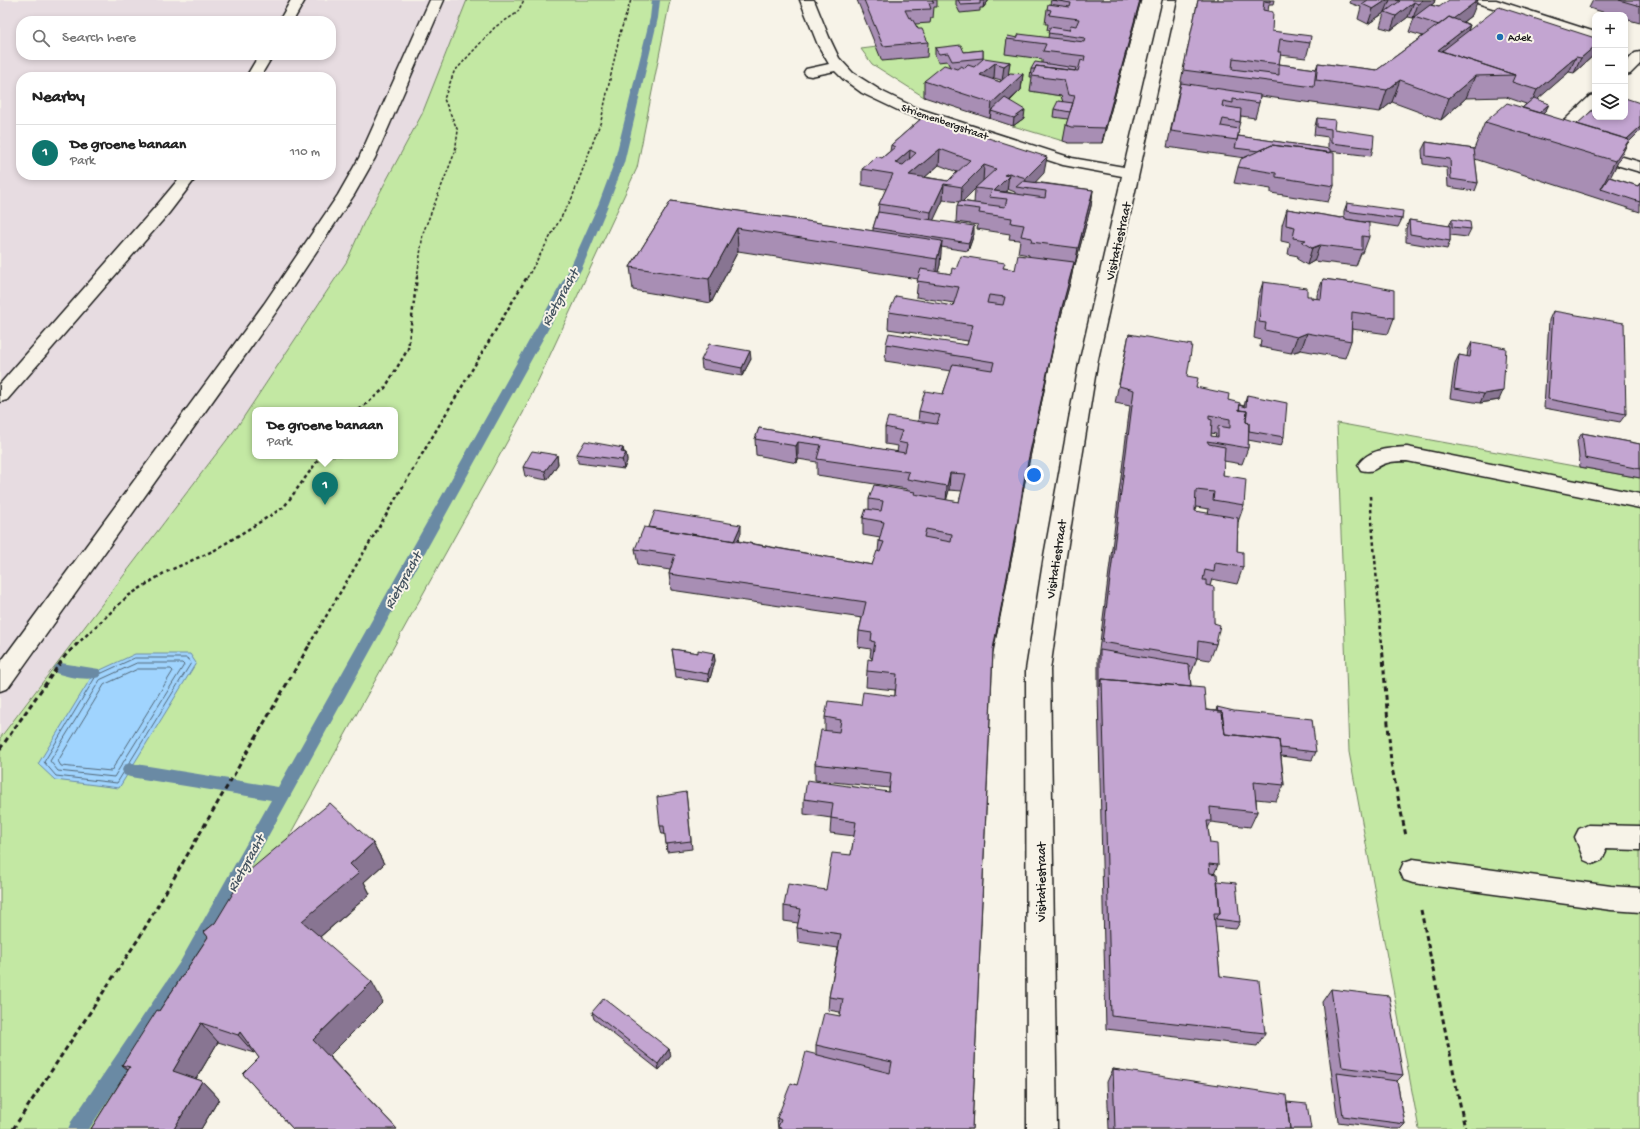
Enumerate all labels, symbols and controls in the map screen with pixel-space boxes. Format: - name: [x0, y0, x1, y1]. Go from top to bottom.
- map controls: [1592, 12, 1628, 120]
- button: +: [1592, 12, 1628, 48]
- search box: [16, 16, 336, 60]
- icon: search: [30, 27, 52, 49]
- text: Search here: [62, 29, 136, 47]
- marker: Adek: [1495, 32, 1505, 42]
- place label: Adek: [1508, 33, 1533, 45]
- button: −: [1592, 48, 1628, 84]
- button: layers: [1592, 84, 1628, 120]
- text: Nearby: [32, 88, 85, 108]
- street label: Striemenbergstraat: [899, 102, 991, 144]
- text: De groene banaan: [70, 136, 186, 154]
- text: 1: [42, 145, 48, 160]
- text: 110 m: [290, 145, 320, 160]
- text: Park: [70, 154, 95, 169]
- street label: Visitatiestraat: [1103, 200, 1136, 283]
- water label: Rietgracht: [539, 265, 585, 329]
- popup: [252, 407, 398, 459]
- text: De groene banaan: [267, 417, 383, 435]
- text: Park: [267, 435, 292, 450]
- your location: [1024, 465, 1044, 485]
- pin: 1: [312, 472, 338, 505]
- street label: Visitatiestraat: [1044, 517, 1071, 601]
- water label: Rietgracht: [382, 548, 428, 612]
- water label: Rietgracht: [225, 831, 271, 895]
- street label: Visitatiestraat: [1035, 841, 1050, 923]

